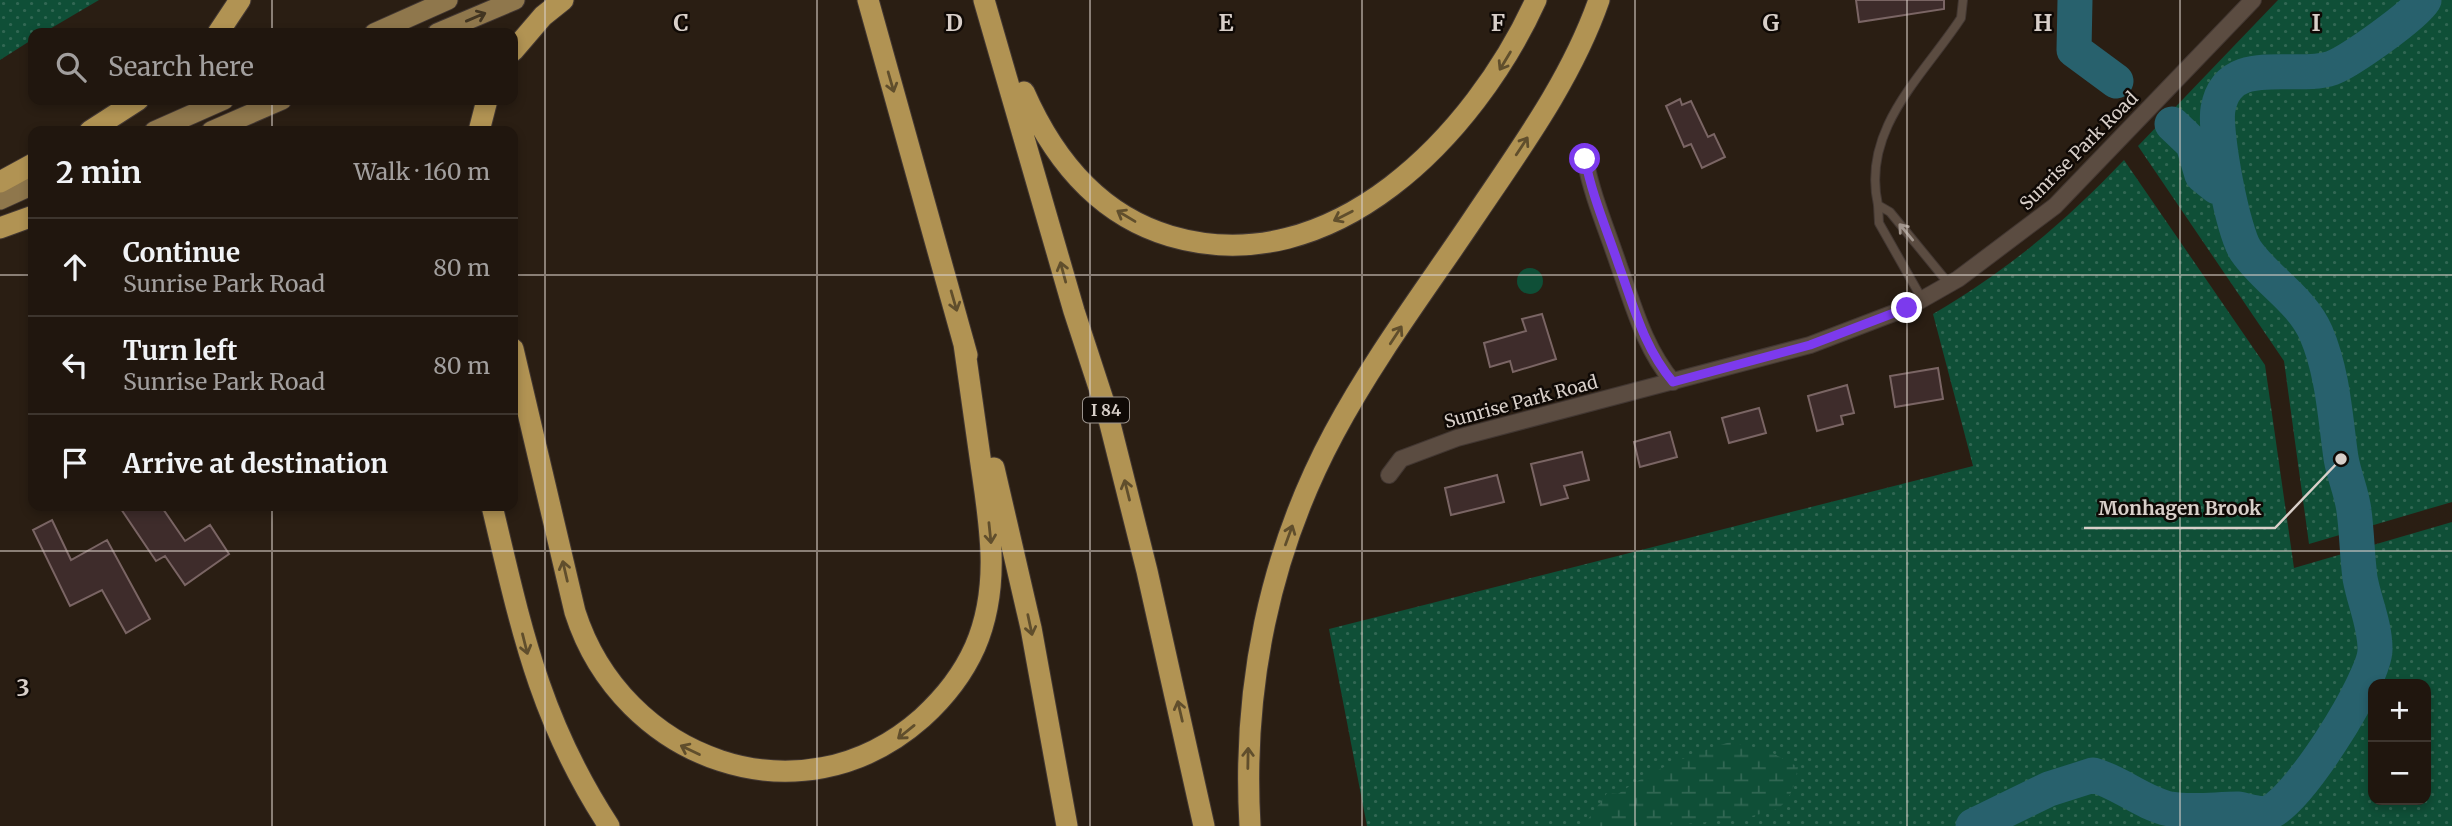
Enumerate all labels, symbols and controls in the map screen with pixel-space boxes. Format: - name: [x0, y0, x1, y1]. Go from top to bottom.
- text: C: [673, 8, 689, 37]
- text: D: [945, 8, 963, 37]
- text: E: [1218, 8, 1234, 37]
- text: F: [1491, 8, 1505, 37]
- text: G: [1763, 8, 1780, 37]
- text: H: [2034, 8, 2053, 37]
- text: I: [2311, 8, 2321, 37]
- one-way arrow: [465, 9, 487, 22]
- search box: [28, 28, 518, 105]
- icon: search: [52, 48, 90, 86]
- text: Search here: [108, 50, 254, 83]
- one-way arrow: [1498, 50, 1512, 70]
- one-way arrow: [886, 71, 899, 93]
- street label: Sunrise Park Road: [2015, 87, 2143, 215]
- one-way arrow: [1515, 136, 1529, 156]
- route start: [1569, 143, 1600, 174]
- text: 2 min: [56, 153, 141, 191]
- text: Walk · 160 m: [354, 157, 490, 186]
- one-way arrow: [1116, 209, 1136, 223]
- one-way arrow: [1333, 209, 1354, 223]
- one-way arrow: [1898, 223, 1914, 241]
- text: Continue: [123, 236, 240, 269]
- icon: ahead: [56, 248, 94, 286]
- text: 80 m: [433, 253, 490, 282]
- one-way arrow: [1056, 261, 1069, 284]
- text: Sunrise Park Road: [123, 269, 325, 298]
- one-way arrow: [948, 289, 961, 312]
- route end: [1891, 292, 1922, 323]
- one-way arrow: [1388, 326, 1403, 345]
- text: Turn left: [123, 334, 237, 367]
- icon: left: [56, 346, 94, 384]
- text: 80 m: [433, 351, 490, 380]
- text: Sunrise Park Road: [123, 367, 325, 396]
- street label: Sunrise Park Road: [1442, 370, 1600, 433]
- road number: I 84: [1083, 398, 1129, 422]
- icon: arrive: [56, 444, 94, 482]
- text: Arrive at destination: [123, 447, 388, 480]
- one-way arrow: [1120, 479, 1133, 502]
- callout: Monhagen Brook: [2084, 488, 2275, 528]
- text: Monhagen Brook: [2099, 496, 2262, 520]
- one-way arrow: [984, 521, 997, 543]
- one-way arrow: [1284, 524, 1296, 546]
- one-way arrow: [558, 561, 571, 583]
- one-way arrow: [1023, 613, 1037, 636]
- one-way arrow: [519, 632, 532, 654]
- text: 3: [16, 673, 30, 702]
- map controls: [2368, 679, 2431, 805]
- button: +: [2368, 679, 2431, 742]
- one-way arrow: [1173, 700, 1186, 723]
- one-way arrow: [897, 724, 915, 739]
- button: −: [2368, 742, 2431, 805]
- one-way arrow: [680, 743, 701, 757]
- one-way arrow: [1242, 747, 1255, 770]

